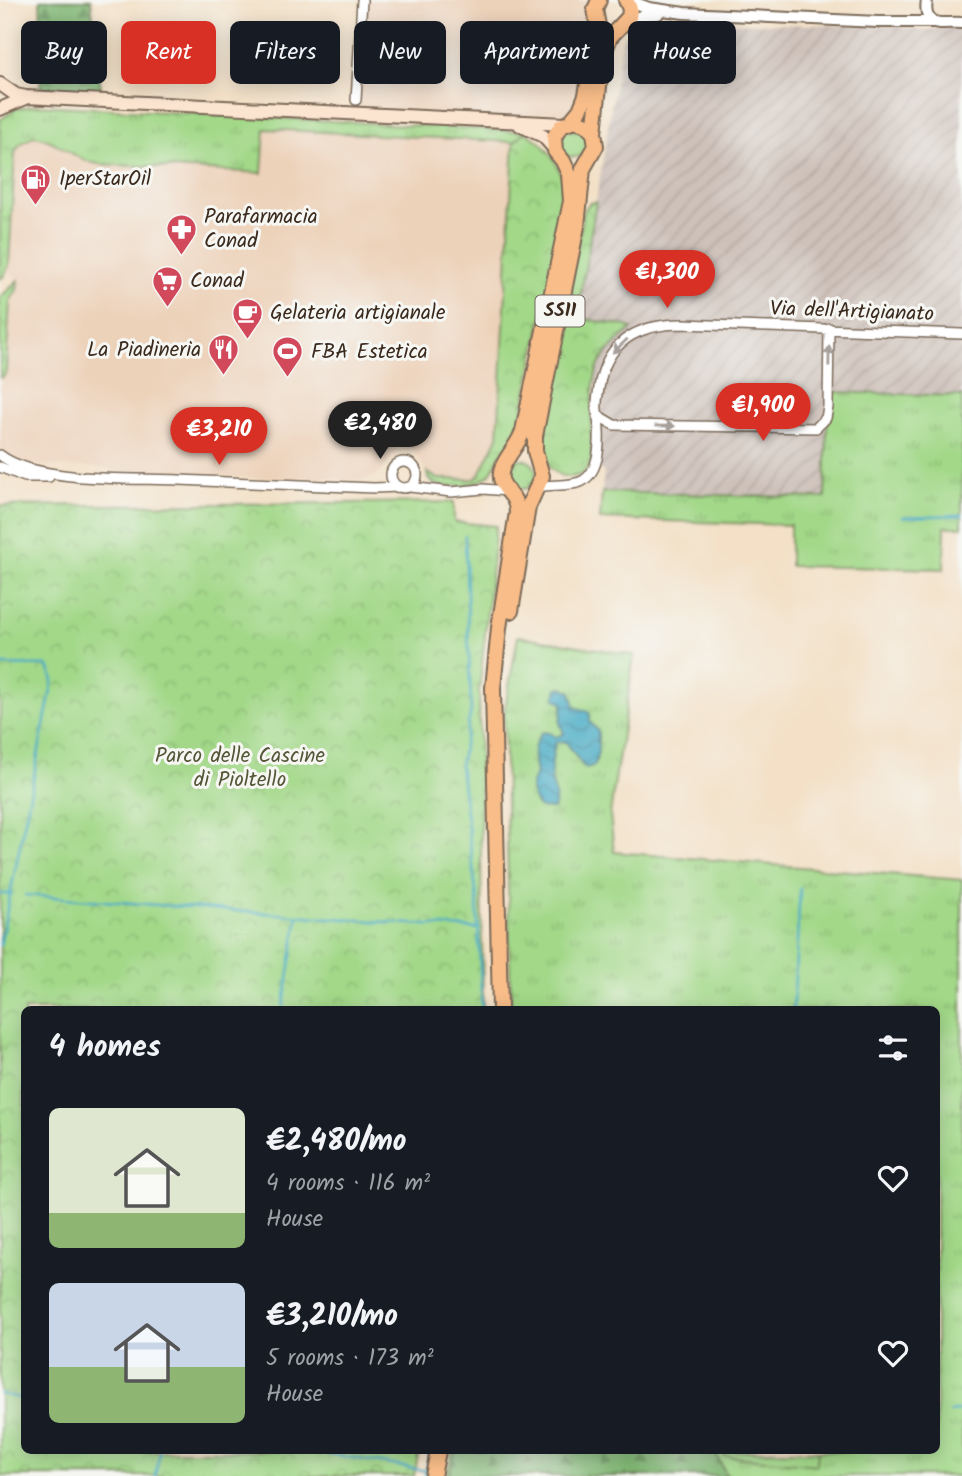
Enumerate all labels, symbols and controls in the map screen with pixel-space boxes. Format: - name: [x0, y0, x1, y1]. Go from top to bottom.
- chip: Buy: [21, 21, 107, 84]
- chip: Rent: [121, 21, 216, 84]
- chip: Filters: [230, 21, 340, 84]
- chip: New: [354, 21, 446, 84]
- chip: Apartment: [460, 21, 614, 84]
- chip: House: [628, 21, 736, 84]
- fuel station icon: IperStarOil: [19, 162, 53, 206]
- place label: IperStarOil: [59, 163, 151, 196]
- place label: Parafarmacia Conad: [204, 201, 318, 258]
- pharmacy icon: Parafarmacia Conad: [164, 212, 198, 256]
- pin: €1,300: [610, 250, 724, 310]
- text: €1,300: [635, 255, 699, 291]
- supermarket icon: Conad: [150, 264, 184, 308]
- place label: Conad: [190, 265, 244, 298]
- street label: Via dell'Artigianato: [769, 293, 935, 331]
- cafe icon: Gelateria artigianale: [230, 296, 264, 340]
- road number: SS11: [536, 296, 584, 326]
- place label: Gelateria artigianale: [270, 297, 446, 330]
- restaurant icon: La Piadineria: [207, 333, 241, 377]
- place label: La Piadineria: [87, 334, 201, 367]
- sports icon: FBA Estetica: [271, 335, 305, 379]
- place label: FBA Estetica: [311, 336, 428, 369]
- one-way arrow: [612, 337, 629, 353]
- one-way arrow: [823, 345, 835, 367]
- pin: €1,900: [706, 384, 820, 443]
- text: €1,900: [732, 388, 794, 424]
- pin: €2,480: [323, 402, 437, 461]
- text: €2,480: [344, 406, 416, 442]
- pin: €3,210: [162, 407, 276, 467]
- text: €3,210: [186, 412, 252, 448]
- one-way arrow: [654, 420, 676, 432]
- park label: Parco delle Cascine di Pioltello: [155, 740, 326, 797]
- text: 4 homes: [49, 1024, 161, 1072]
- icon: filters: [874, 1029, 912, 1067]
- text: €2,480/mo: [266, 1118, 407, 1166]
- icon: home: [105, 1136, 189, 1220]
- icon: heart: [874, 1159, 912, 1197]
- text: 4 rooms · 116 m²: [266, 1166, 430, 1202]
- text: House: [266, 1202, 323, 1238]
- text: €3,210/mo: [266, 1293, 398, 1341]
- icon: home: [105, 1311, 189, 1395]
- icon: heart: [874, 1334, 912, 1372]
- text: 5 rooms · 173 m²: [266, 1341, 434, 1377]
- text: House: [266, 1377, 323, 1413]

